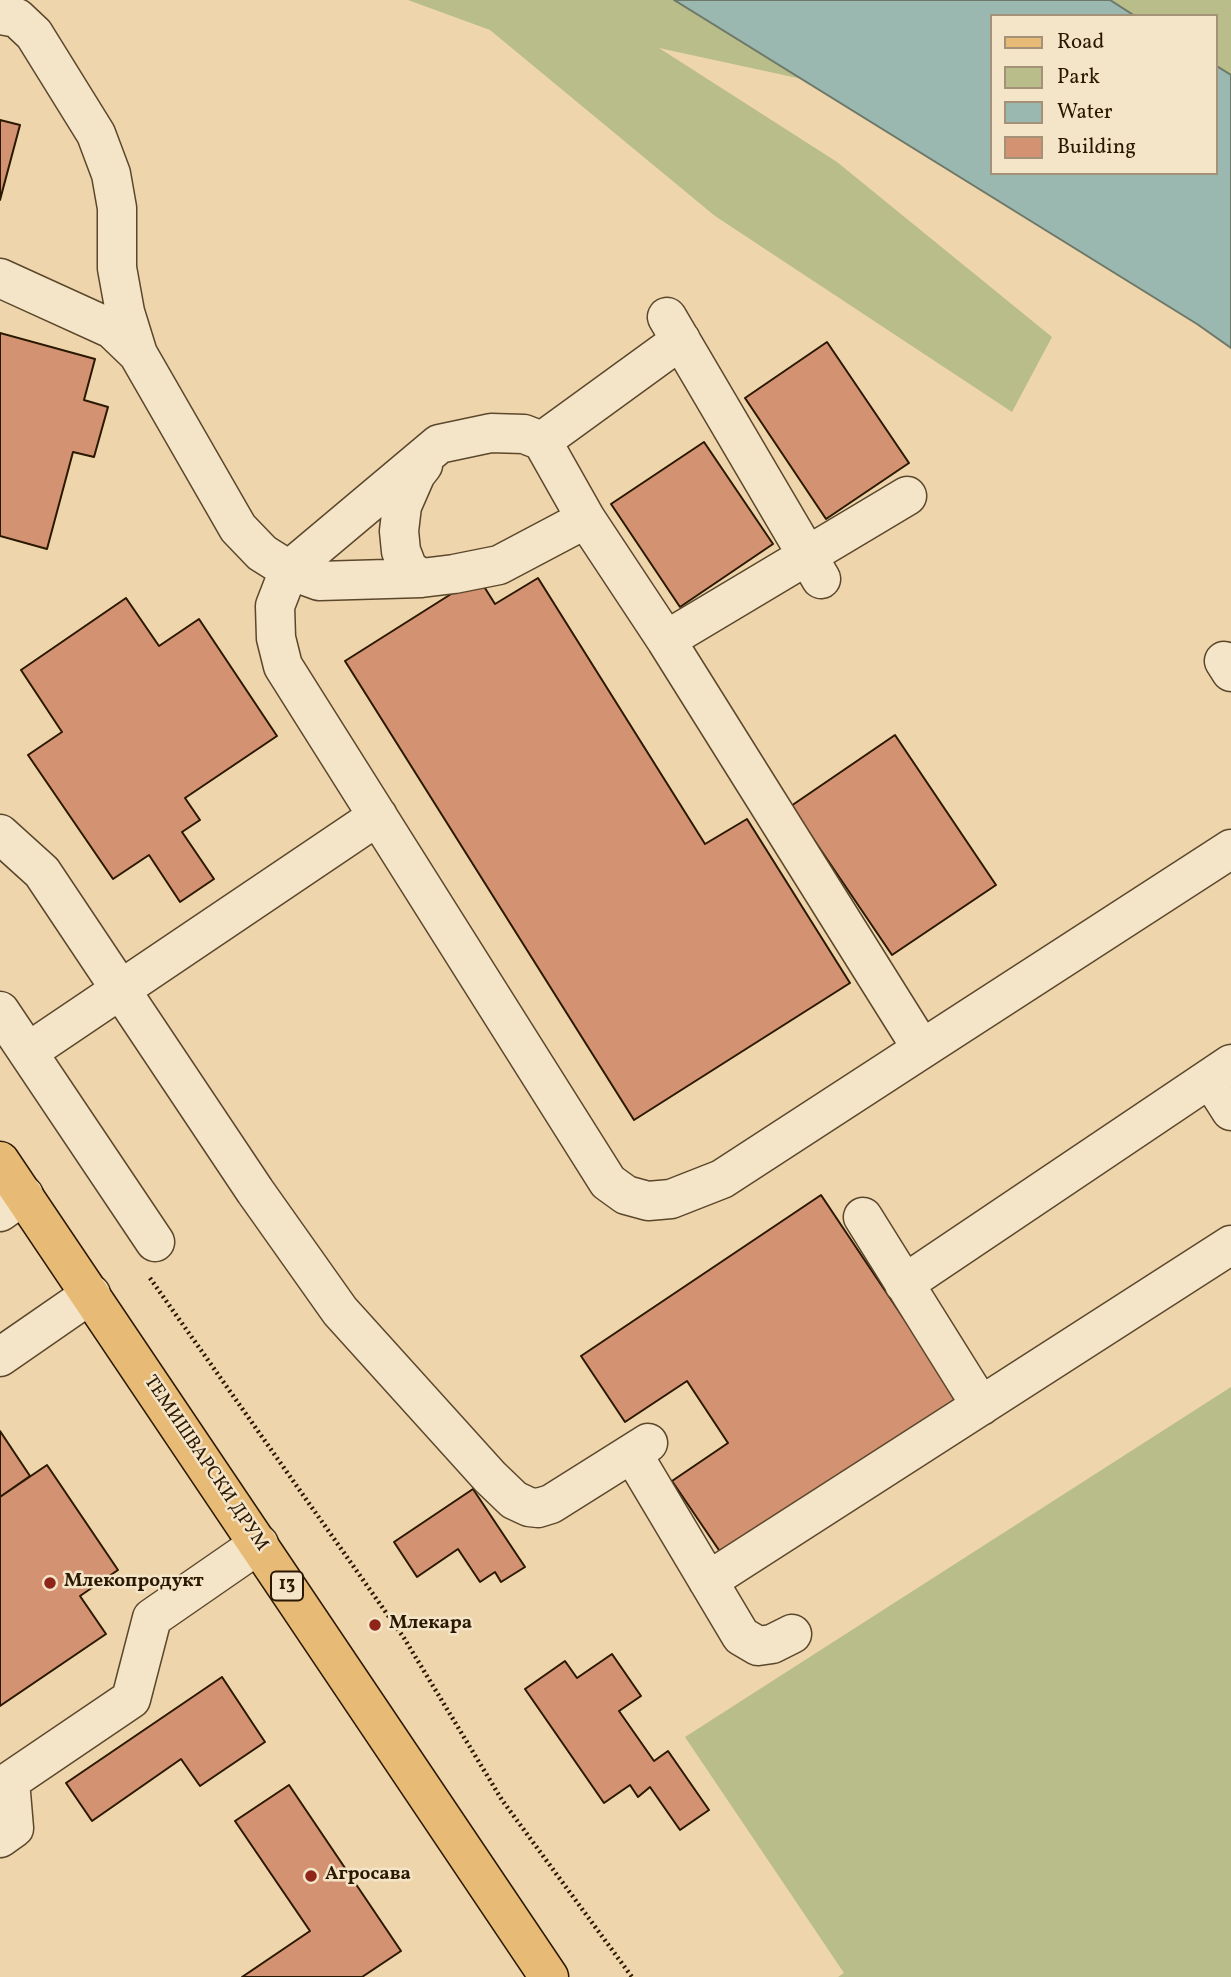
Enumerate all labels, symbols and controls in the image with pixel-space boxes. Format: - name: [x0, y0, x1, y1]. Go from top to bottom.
- legend: [990, 14, 1217, 175]
- text: Road: [1057, 28, 1104, 57]
- text: Park: [1057, 63, 1100, 92]
- text: Water: [1057, 98, 1113, 127]
- text: Building: [1057, 133, 1136, 162]
- street label: ТЕМИШВАРСКИ ДРУМ: [138, 1372, 272, 1556]
- place label: Млекопродукт: [64, 1572, 204, 1594]
- road number: 13: [271, 1572, 303, 1601]
- marker: Млекопродукт: [42, 1575, 58, 1591]
- place label: Млекара: [389, 1614, 472, 1636]
- marker: Млекара: [367, 1617, 383, 1633]
- place label: Агросава: [325, 1865, 411, 1887]
- marker: Агросава: [303, 1868, 319, 1884]

